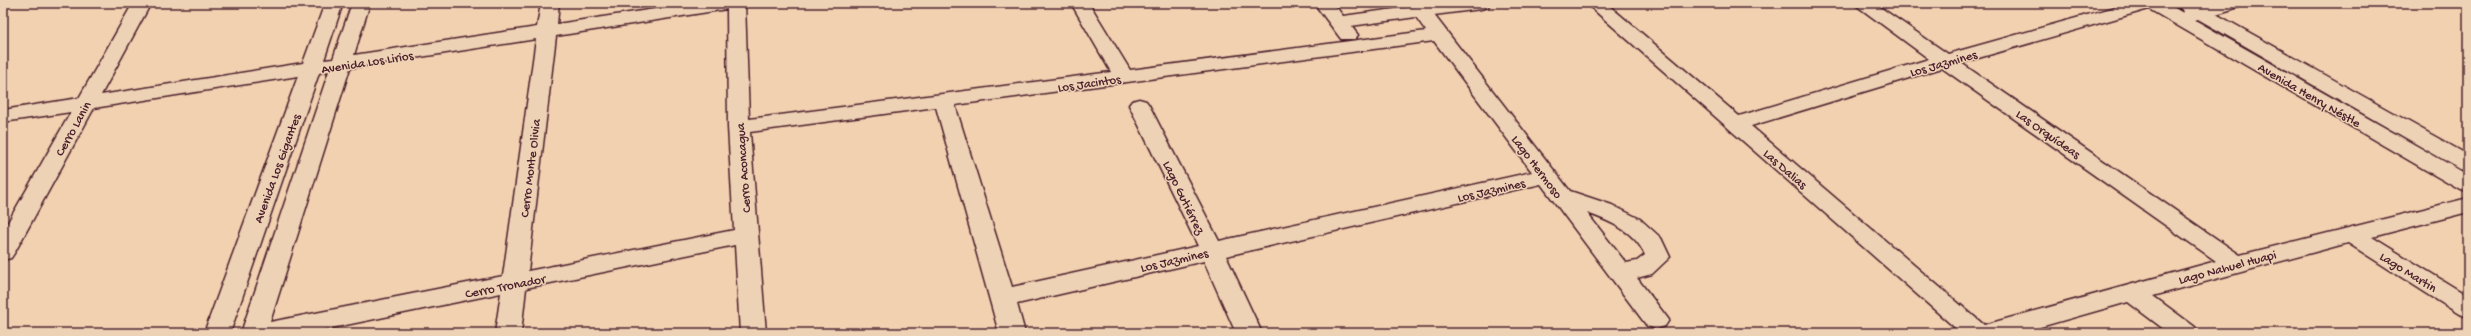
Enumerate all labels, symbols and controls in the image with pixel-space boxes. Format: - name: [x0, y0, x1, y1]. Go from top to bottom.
- street label: Los Jazmines: [1908, 47, 1980, 81]
- street label: Avenida Los Lirios: [320, 49, 416, 78]
- street label: Avenida Henry Néstle: [2255, 61, 2363, 132]
- street label: Los Jacintos: [1057, 72, 1123, 96]
- street label: Cerro Lanin: [53, 99, 96, 159]
- street label: Las Orquídeas: [2012, 107, 2084, 163]
- street label: Avenida Los Gigantes: [252, 111, 305, 225]
- street label: Cerro Monte Olivia: [518, 117, 545, 218]
- street label: Cerro Aconcagua: [734, 122, 755, 213]
- street label: Lago Hermoso: [1507, 133, 1565, 202]
- street label: Las Dalias: [1759, 147, 1810, 194]
- street label: Lago Gutiérrez: [1158, 159, 1208, 238]
- street label: Los Jazmines: [1456, 176, 1528, 206]
- street label: Los Jazmines: [1139, 246, 1211, 276]
- street label: Lago Nahuel Huapi: [2177, 248, 2278, 289]
- street label: Lago Martin: [2376, 250, 2440, 297]
- street label: Cerro Tronador: [464, 272, 548, 303]

